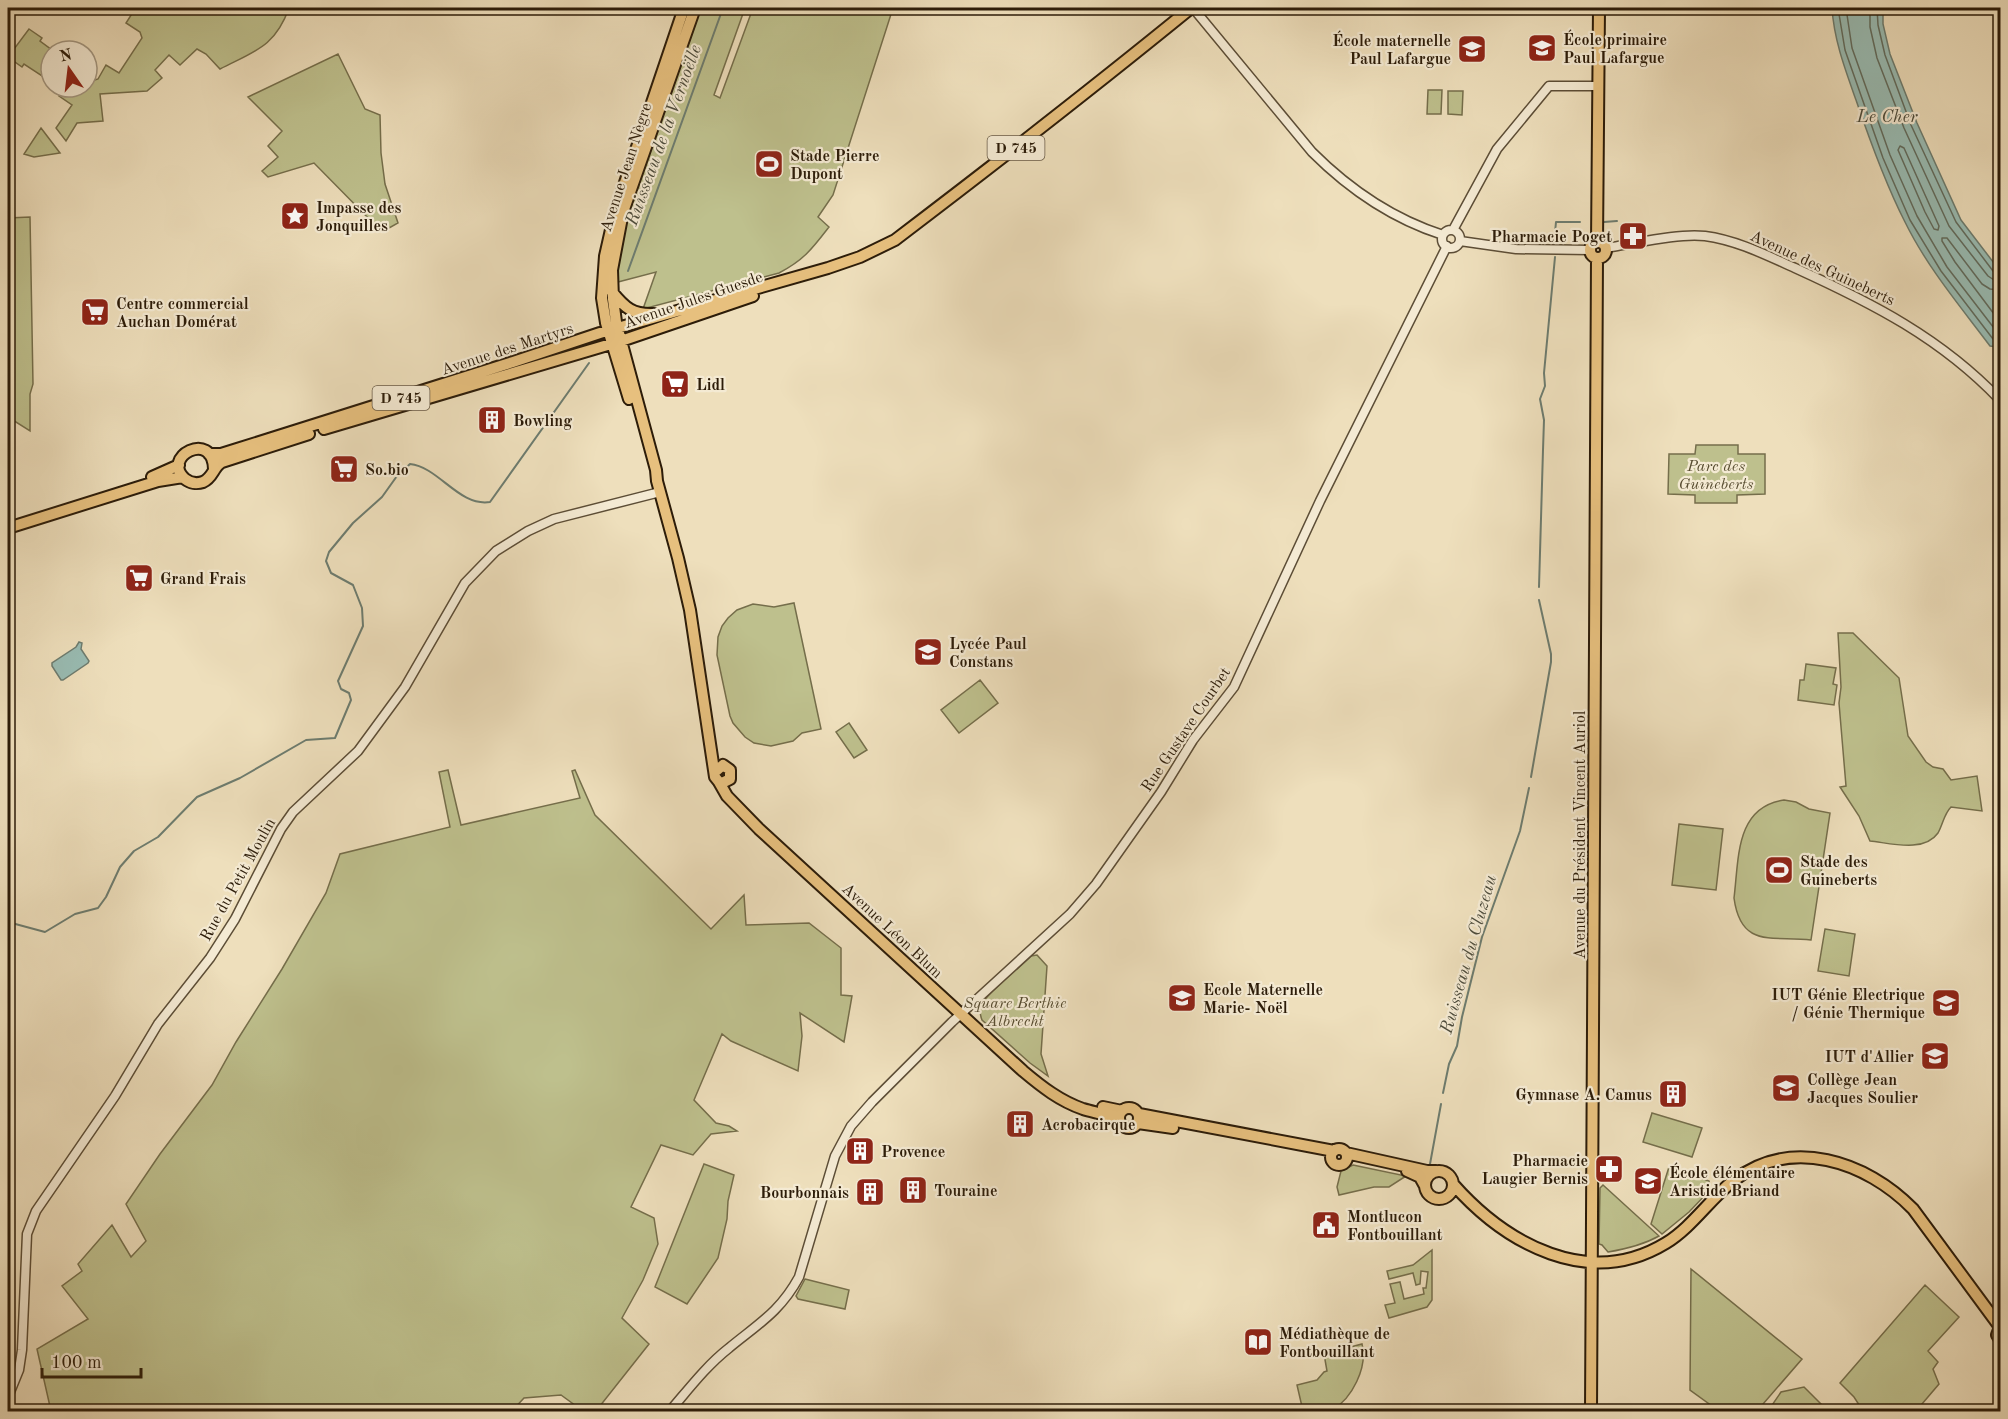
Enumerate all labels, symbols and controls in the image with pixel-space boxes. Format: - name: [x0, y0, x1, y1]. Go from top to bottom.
- place label: École primaire Paul Lafargue: [1563, 29, 1667, 67]
- place label: École maternelle Paul Lafargue: [1332, 30, 1451, 68]
- school or university icon: École primaire Paul Lafargue: [1526, 32, 1558, 64]
- school or university icon: École maternelle Paul Lafargue: [1456, 33, 1488, 65]
- north arrow: [39, 39, 99, 99]
- water label: Ruisseau de la Vernoëlle: [622, 42, 705, 229]
- text: N: [58, 47, 74, 66]
- street label: Avenue Jean Nègre: [599, 101, 655, 234]
- water label: Le Cher: [1855, 108, 1919, 126]
- road number: D 745: [988, 136, 1044, 160]
- sports icon: Stade Pierre Dupont: [753, 148, 785, 180]
- place label: Stade Pierre Dupont: [790, 149, 879, 183]
- place icon: Impasse des Jonquilles: [279, 200, 311, 232]
- place label: Impasse des Jonquilles: [316, 201, 402, 235]
- pharmacy icon: Pharmacie Poget: [1617, 220, 1649, 252]
- street label: Avenue des Guineberts: [1747, 228, 1897, 309]
- place label: Pharmacie Poget: [1491, 230, 1612, 246]
- street label: Avenue Jules Guesde: [622, 270, 765, 332]
- supermarket icon: Centre commercial Auchan Domérat: [79, 296, 111, 328]
- place label: Centre commercial Auchan Domérat: [116, 297, 249, 331]
- street label: Avenue des Martyrs: [440, 321, 576, 379]
- supermarket icon: Lidl: [659, 368, 691, 400]
- place label: Lidl: [696, 378, 725, 394]
- road number: D 745: [372, 386, 430, 410]
- building icon: Bowling: [476, 404, 508, 436]
- place label: Bowling: [513, 414, 572, 430]
- supermarket icon: So.bio: [328, 453, 360, 485]
- park label: Parc des Guineberts: [1678, 459, 1754, 493]
- place label: So.bio: [365, 463, 409, 479]
- supermarket icon: Grand Frais: [123, 562, 155, 594]
- place label: Grand Frais: [160, 572, 246, 588]
- school or university icon: Lycée Paul Constans: [912, 636, 944, 668]
- place label: Lycée Paul Constans: [949, 637, 1027, 671]
- street label: Rue Gustave Courbet: [1139, 665, 1234, 795]
- street label: Avenue du Président Vincent Auriol: [1573, 711, 1589, 959]
- street label: Rue du Petit Moulin: [198, 816, 279, 944]
- sports icon: Stade des Guineberts: [1763, 854, 1795, 886]
- place label: Stade des Guineberts: [1800, 855, 1877, 889]
- water label: Ruisseau du Cluzeau: [1437, 873, 1500, 1037]
- street label: Avenue Léon Blum: [838, 881, 945, 982]
- school or university icon: Ecole Maternelle Marie- Noël: [1166, 982, 1198, 1014]
- place label: Ecole Maternelle Marie- Noël: [1203, 983, 1323, 1017]
- school or university icon: IUT Génie Electrique / Génie Thermique: [1930, 987, 1962, 1019]
- place label: IUT Génie Electrique / Génie Thermique: [1771, 988, 1925, 1022]
- park label: Square Berthie Albrecht: [964, 996, 1067, 1030]
- school or university icon: IUT d'Allier: [1919, 1040, 1951, 1072]
- place label: IUT d'Allier: [1825, 1050, 1914, 1066]
- school or university icon: Collège Jean Jacques Soulier: [1770, 1072, 1802, 1104]
- place label: Collège Jean Jacques Soulier: [1807, 1073, 1918, 1107]
- building icon: Gymnase A. Camus: [1657, 1078, 1689, 1110]
- place label: Gymnase A. Camus: [1515, 1088, 1652, 1104]
- building icon: Acrobacirque: [1004, 1108, 1036, 1140]
- place label: Acrobacirque: [1041, 1118, 1135, 1134]
- building icon: Provence: [844, 1135, 876, 1167]
- place label: Provence: [881, 1145, 945, 1161]
- pharmacy icon: Pharmacie Laugier Bernis: [1593, 1153, 1625, 1185]
- place label: Pharmacie Laugier Bernis: [1481, 1154, 1588, 1188]
- place label: École élémentaire Aristide Briand: [1669, 1162, 1795, 1200]
- school or university icon: École élémentaire Aristide Briand: [1632, 1165, 1664, 1197]
- building icon: Touraine: [897, 1174, 929, 1206]
- building icon: Bourbonnais: [854, 1176, 886, 1208]
- place label: Touraine: [934, 1184, 998, 1200]
- place label: Bourbonnais: [760, 1186, 849, 1202]
- public building icon: Montlucon Fontbouillant: [1310, 1209, 1342, 1241]
- place label: Montlucon Fontbouillant: [1347, 1210, 1443, 1244]
- library icon: Médiathèque de Fontbouillant: [1242, 1326, 1274, 1358]
- place label: Médiathèque de Fontbouillant: [1279, 1327, 1390, 1361]
- scale bar: [42, 1341, 141, 1379]
- text: 100 m: [51, 1354, 102, 1372]

